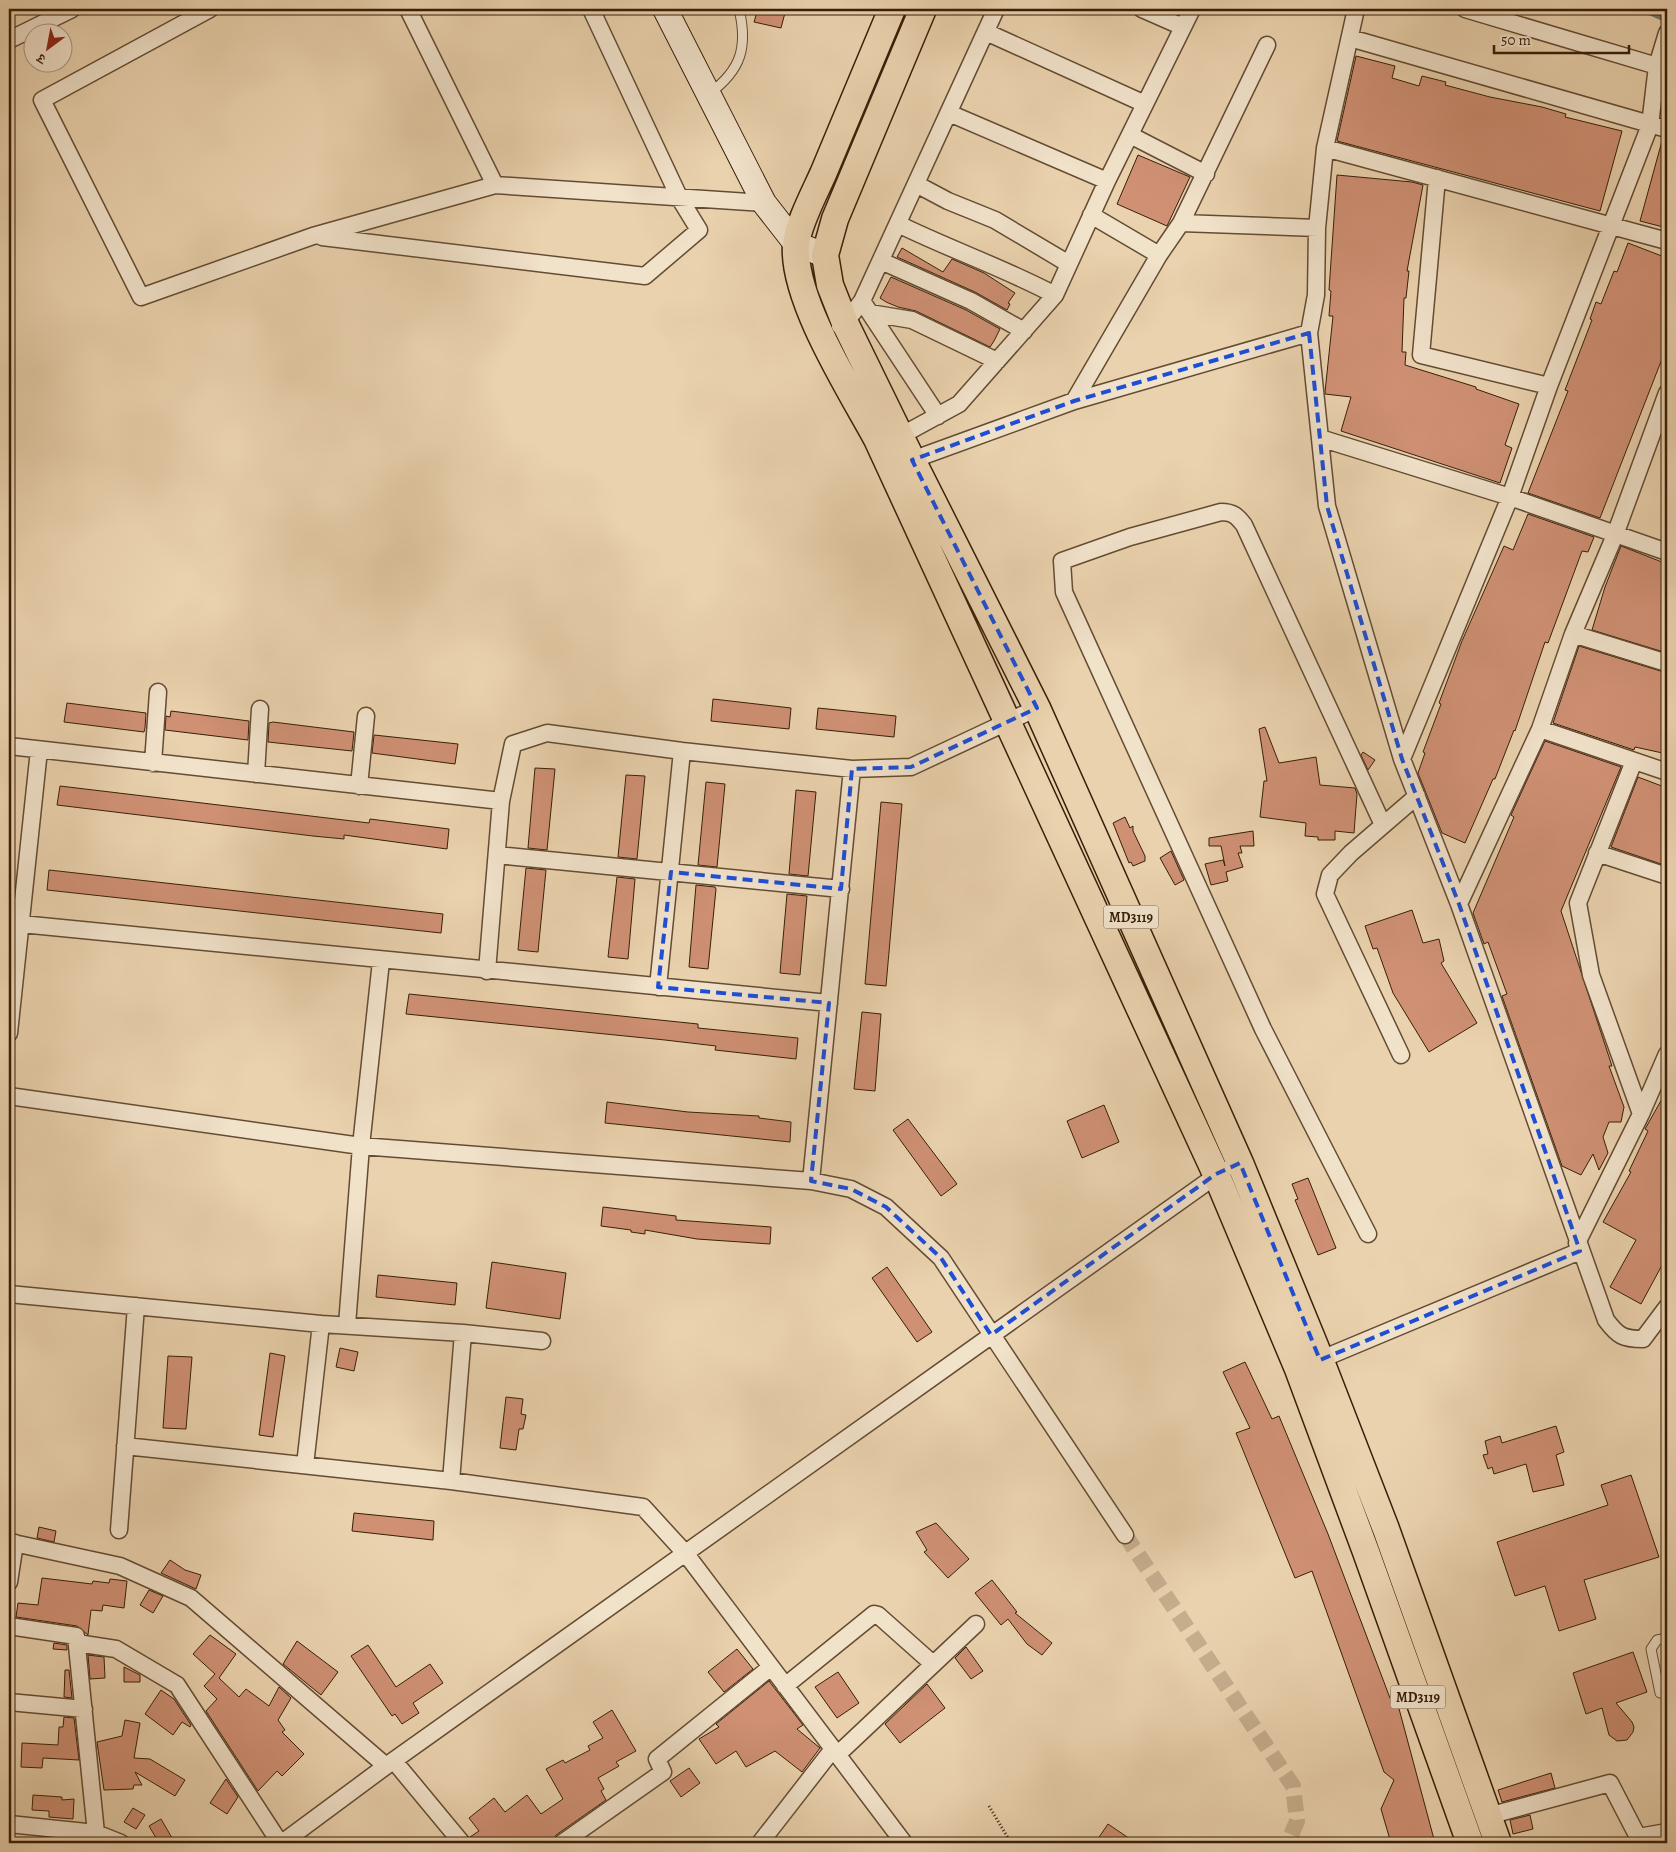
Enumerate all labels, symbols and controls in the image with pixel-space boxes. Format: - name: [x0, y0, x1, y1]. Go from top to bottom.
- north arrow: [22, 22, 72, 72]
- scale bar: [1494, 22, 1628, 54]
- text: 50 m: [1501, 30, 1531, 50]
- text: उ: [33, 48, 50, 69]
- road number: MD3119: [1104, 906, 1158, 929]
- road number: MD3119: [1390, 1685, 1446, 1708]

